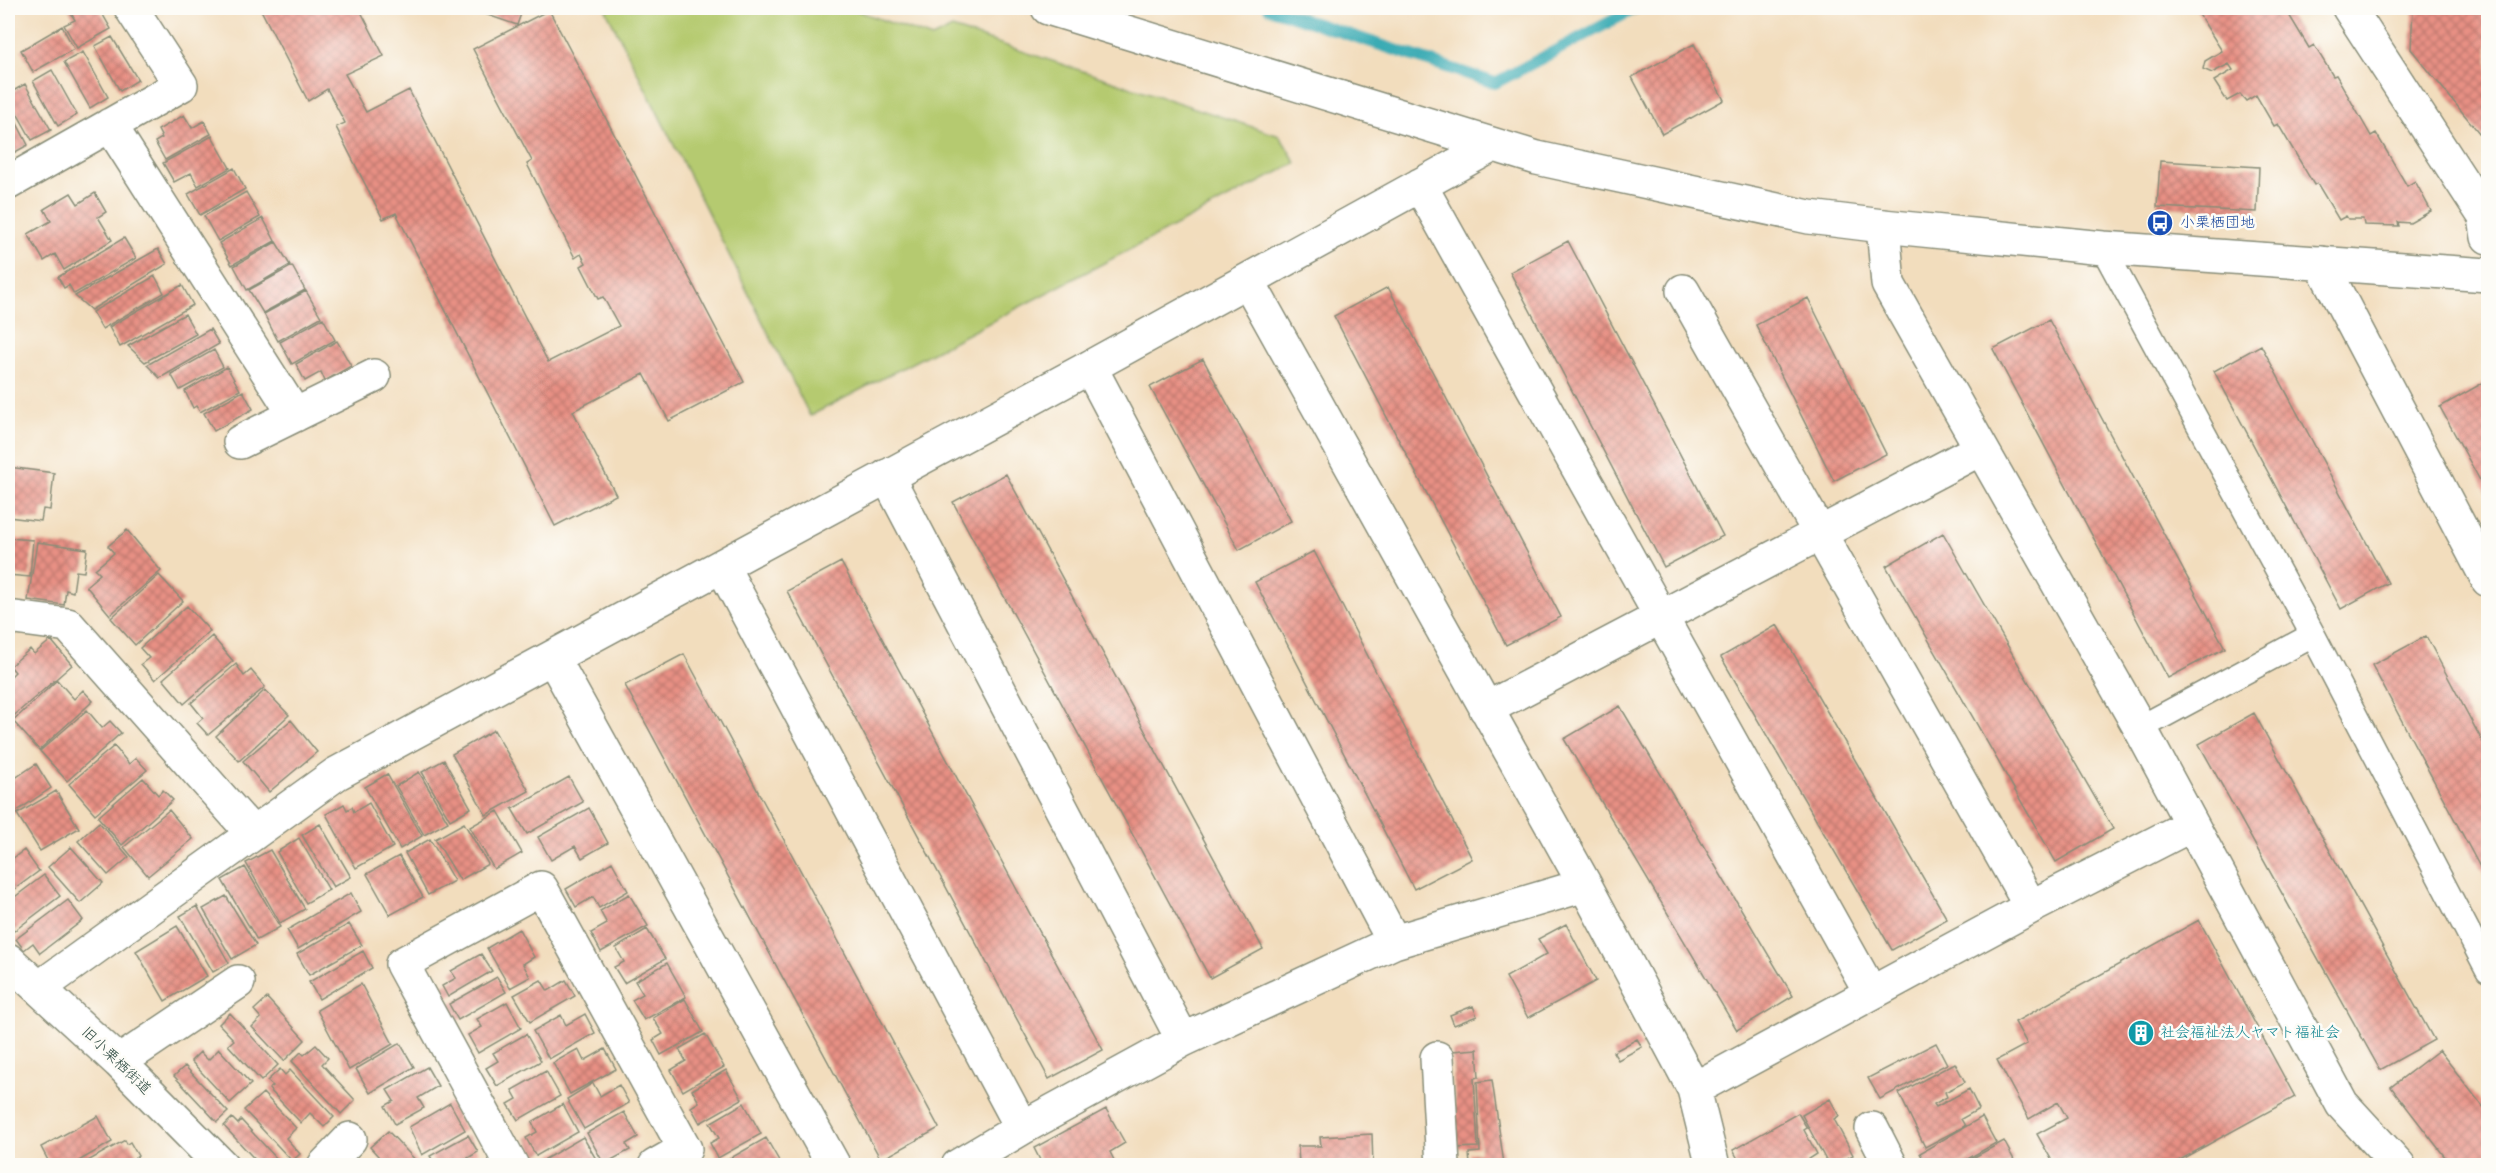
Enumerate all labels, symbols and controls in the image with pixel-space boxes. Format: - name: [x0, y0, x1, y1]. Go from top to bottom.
- bus stop icon: 小栗栖団地: [2145, 208, 2175, 238]
- place label: 小栗栖団地: [2180, 211, 2255, 235]
- building icon: 社会福祉法人ヤマト福祉会: [2126, 1018, 2156, 1048]
- street label: 旧小栗栖街道: [75, 1021, 157, 1101]
- place label: 社会福祉法人ヤマト福祉会: [2160, 1021, 2340, 1045]

